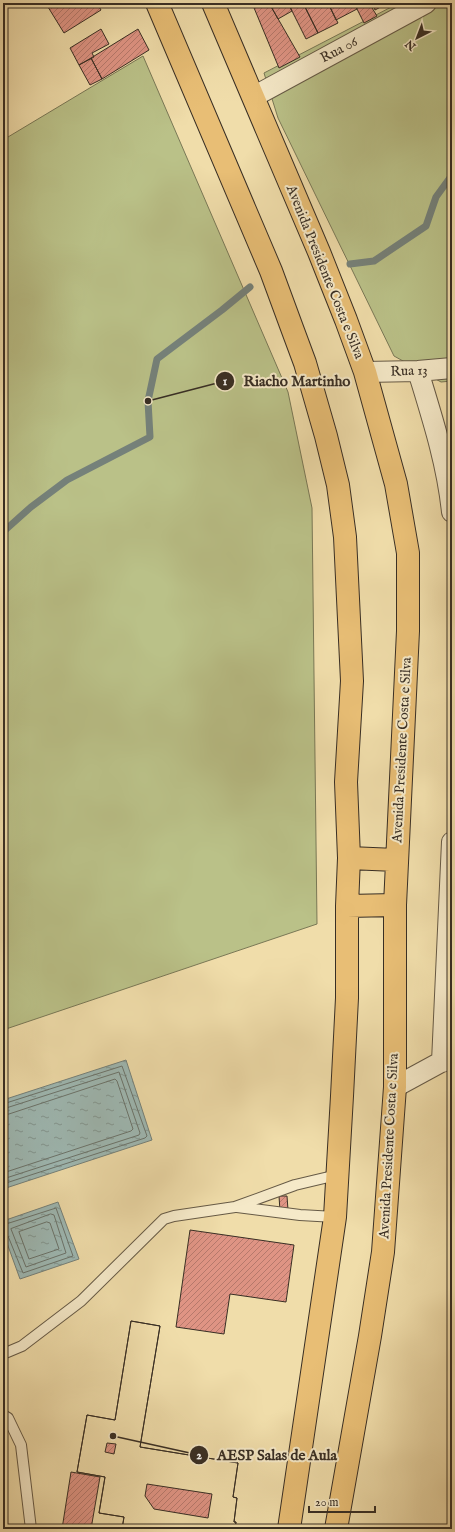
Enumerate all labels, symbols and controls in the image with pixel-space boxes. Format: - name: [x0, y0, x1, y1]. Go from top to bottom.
- north arrow: [397, 18, 437, 58]
- street label: Rua 06: [317, 32, 362, 67]
- text: N: [402, 36, 420, 54]
- street label: Avenida Presidente Costa e Silva: [281, 181, 369, 362]
- street label: Rua 13: [390, 361, 428, 381]
- callout: Riacho Martinho: [215, 368, 358, 395]
- text: Riacho Martinho: [244, 372, 350, 391]
- text: 1: [223, 374, 228, 389]
- street label: Avenida Presidente Costa e Silva: [388, 656, 416, 844]
- street label: Avenida Presidente Costa e Silva: [375, 1052, 403, 1240]
- callout: AESP Salas de Aula: [189, 1441, 345, 1468]
- text: AESP Salas de Aula: [216, 1446, 338, 1465]
- text: 2: [196, 1448, 202, 1463]
- scale bar: [309, 1488, 375, 1514]
- text: 20 m: [315, 1495, 338, 1510]

